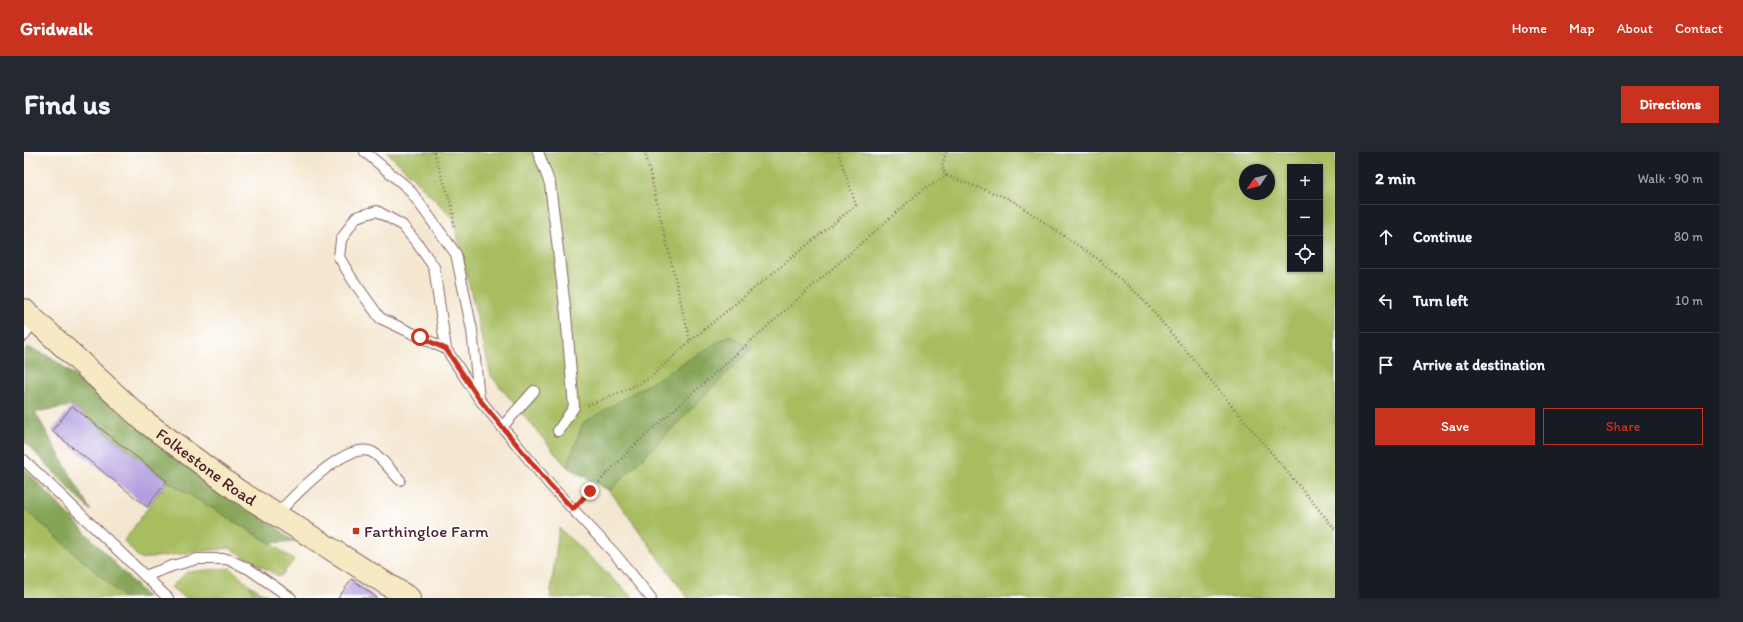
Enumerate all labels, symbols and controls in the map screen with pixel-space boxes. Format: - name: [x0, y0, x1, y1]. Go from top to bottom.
- text: Gridwalk: [20, 17, 93, 40]
- text: Home: [1512, 20, 1547, 37]
- text: Map: [1569, 20, 1595, 37]
- text: About: [1617, 20, 1653, 37]
- text: Contact: [1675, 20, 1723, 37]
- button: Directions: [1621, 86, 1719, 123]
- text: Find us: [24, 87, 111, 121]
- north arrow: [1239, 164, 1275, 200]
- map controls: [1287, 164, 1323, 272]
- button: +: [1287, 164, 1323, 200]
- text: 2 min: [1375, 168, 1415, 188]
- text: Walk · 90 m: [1638, 171, 1703, 186]
- button: −: [1287, 200, 1323, 236]
- icon: ahead: [1375, 226, 1397, 248]
- text: Continue: [1413, 228, 1472, 246]
- text: 80 m: [1674, 229, 1703, 244]
- button: locate: [1287, 236, 1323, 272]
- icon: left: [1375, 290, 1397, 312]
- text: Turn left: [1413, 292, 1468, 310]
- text: 10 m: [1675, 293, 1703, 308]
- route start: [411, 328, 429, 346]
- icon: arrive: [1375, 354, 1397, 376]
- text: Arrive at destination: [1413, 356, 1545, 374]
- button: Save: [1375, 408, 1535, 445]
- button: Share: [1543, 408, 1703, 445]
- street label: Folkestone Road: [152, 424, 261, 510]
- route end: [581, 482, 599, 500]
- place label: Farthingloe Farm: [364, 521, 489, 541]
- marker: Farthingloe Farm: [351, 526, 361, 536]

